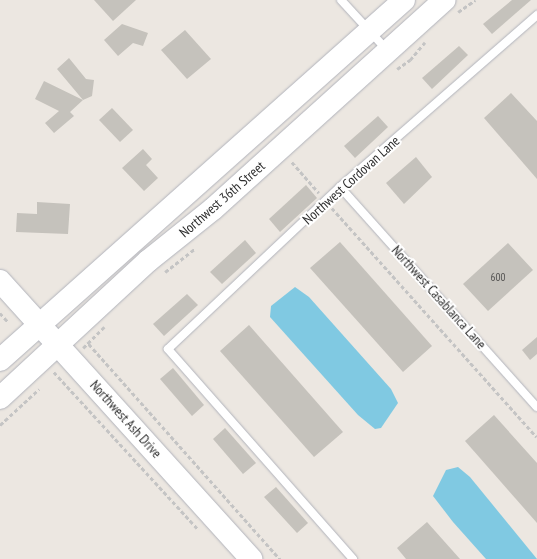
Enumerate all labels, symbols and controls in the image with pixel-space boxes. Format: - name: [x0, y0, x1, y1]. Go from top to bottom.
- street label: Northwest Cordovan Lane: [299, 132, 403, 228]
- street label: Northwest 36th Street: [176, 157, 268, 241]
- street label: Northwest Casablanca Lane: [388, 242, 490, 352]
- house number: 600: [491, 270, 505, 284]
- street label: Northwest Ash Drive: [87, 377, 165, 461]

